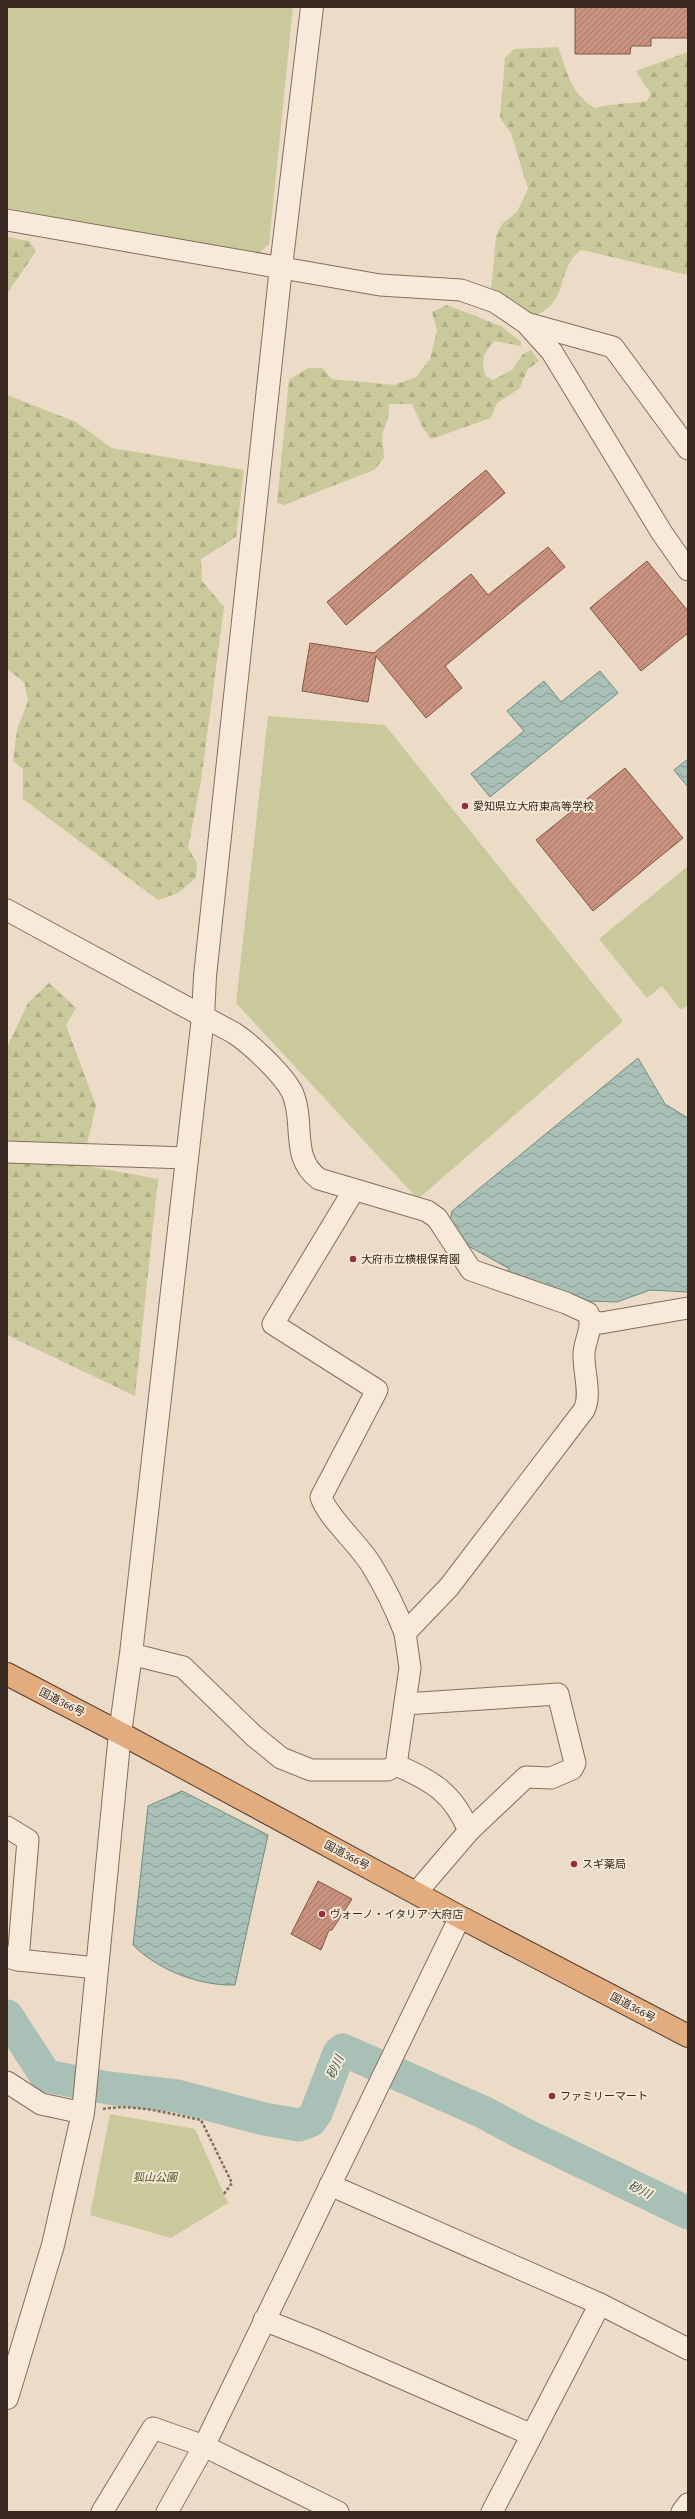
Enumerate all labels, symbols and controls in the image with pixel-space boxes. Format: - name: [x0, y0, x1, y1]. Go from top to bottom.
- place label: 愛知県立大府東高等学校: [473, 799, 594, 814]
- marker: 愛知県立大府東高等学校: [460, 801, 470, 811]
- place label: 大府市立横根保育園: [361, 1252, 460, 1267]
- marker: 大府市立横根保育園: [348, 1254, 358, 1264]
- street label: 国道366号: [36, 1685, 87, 1720]
- street label: 国道366号: [321, 1837, 372, 1874]
- place label: スギ薬局: [582, 1857, 626, 1872]
- marker: スギ薬局: [569, 1859, 579, 1869]
- place label: ヴォーノ・イタリア 大府店: [330, 1907, 463, 1922]
- marker: ヴォーノ・イタリア 大府店: [317, 1909, 327, 1919]
- street label: 国道366号: [607, 1989, 658, 2026]
- water label: 砂川: [323, 2051, 348, 2081]
- place label: ファミリーマート: [560, 2089, 648, 2104]
- marker: ファミリーマート: [547, 2091, 557, 2101]
- park label: 狐山公園: [133, 2170, 179, 2185]
- water label: 砂川: [626, 2178, 656, 2203]

